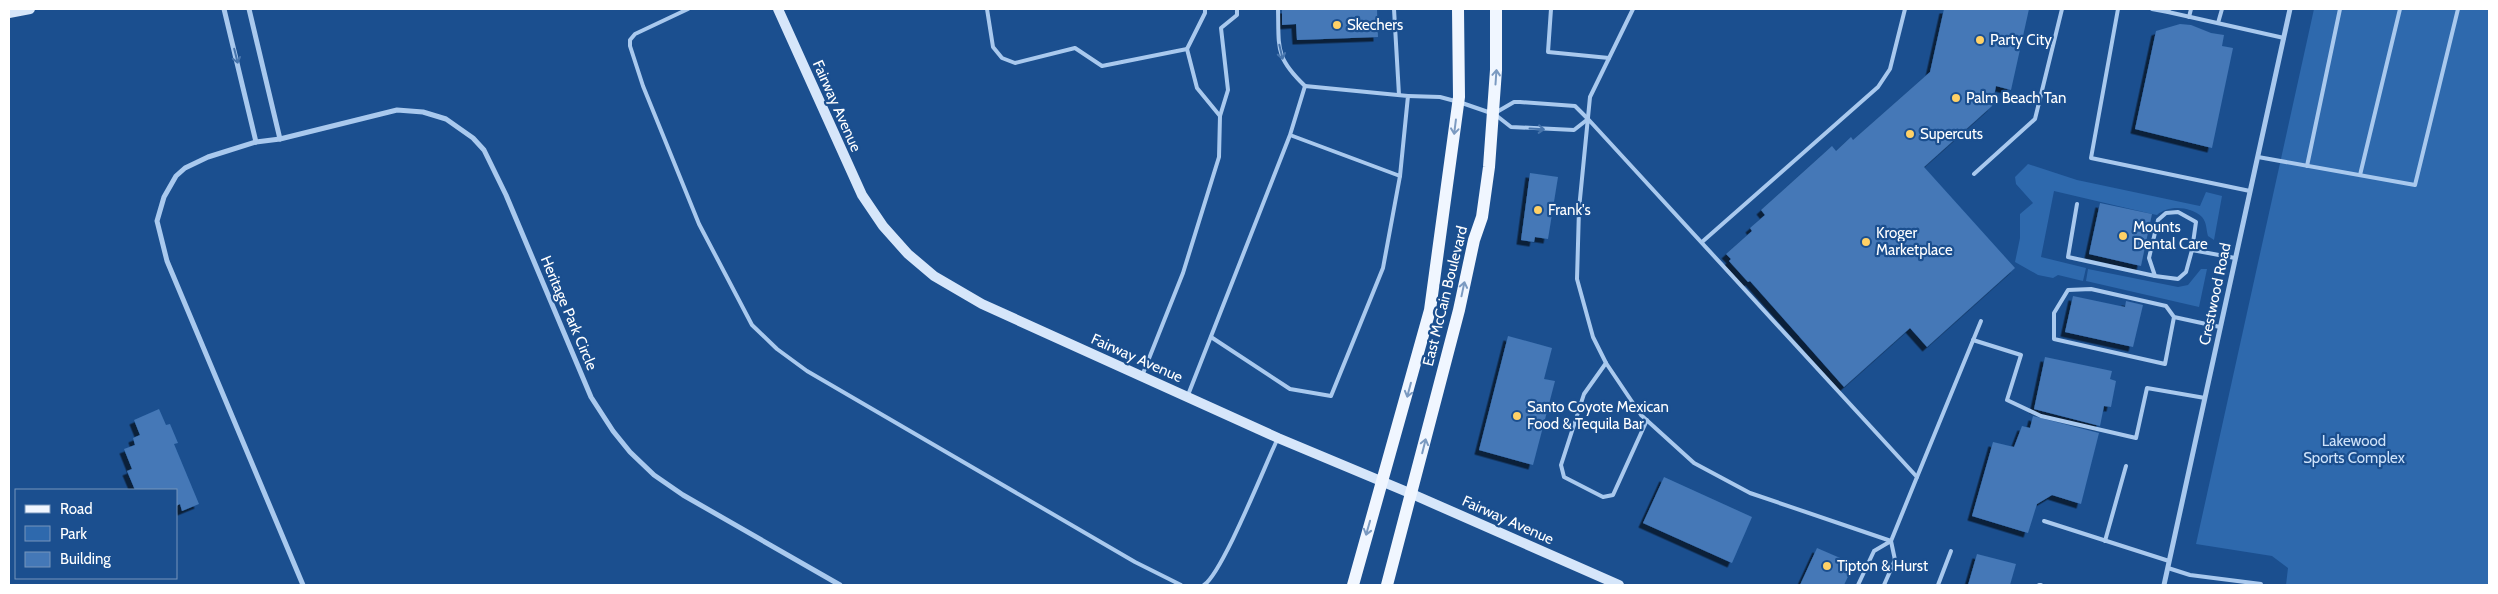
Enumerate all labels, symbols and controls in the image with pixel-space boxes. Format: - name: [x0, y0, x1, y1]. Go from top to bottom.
- place label: Skechers: [1347, 16, 1403, 34]
- marker: Skechers: [1331, 19, 1343, 31]
- place label: Party City: [1990, 31, 2052, 49]
- marker: Party City: [1974, 34, 1986, 46]
- one-way arrow: [1277, 43, 1286, 59]
- one-way arrow: [232, 48, 241, 64]
- street label: Fairway Avenue: [809, 57, 865, 155]
- one-way arrow: [1491, 69, 1500, 85]
- place label: Palm Beach Tan: [1966, 89, 2066, 107]
- marker: Palm Beach Tan: [1950, 92, 1962, 104]
- one-way arrow: [1450, 119, 1460, 135]
- one-way arrow: [1529, 124, 1545, 133]
- place label: Supercuts: [1920, 125, 1983, 143]
- marker: Supercuts: [1904, 128, 1916, 140]
- place label: Frank's: [1548, 201, 1591, 219]
- marker: Frank's: [1532, 204, 1544, 216]
- place label: Mounts Dental Care: [2133, 218, 2208, 253]
- street label: East McCain Boulevard: [1419, 224, 1471, 368]
- place label: Kroger Marketplace: [1876, 224, 1953, 259]
- marker: Mounts Dental Care: [2117, 230, 2129, 242]
- marker: Kroger Marketplace: [1860, 236, 1872, 248]
- street label: Crestwood Road: [2195, 241, 2235, 347]
- street label: Heritage Park Circle: [537, 253, 601, 373]
- one-way arrow: [1459, 281, 1468, 297]
- street label: Fairway Avenue: [1088, 330, 1186, 386]
- one-way arrow: [1403, 382, 1413, 398]
- place label: Santo Coyote Mexican Food & Tequila Bar: [1527, 398, 1669, 433]
- marker: Santo Coyote Mexican Food & Tequila Bar: [1511, 410, 1523, 422]
- park label: Lakewood Sports Complex: [2303, 432, 2405, 467]
- one-way arrow: [1420, 439, 1429, 455]
- legend: [15, 489, 178, 579]
- street label: Fairway Avenue: [1459, 492, 1557, 548]
- text: Road: [60, 500, 93, 518]
- one-way arrow: [1363, 519, 1373, 535]
- text: Park: [60, 525, 87, 543]
- text: Building: [60, 550, 111, 568]
- place label: Tipton & Hurst: [1837, 557, 1928, 575]
- marker: Tipton & Hurst: [1821, 560, 1833, 572]

